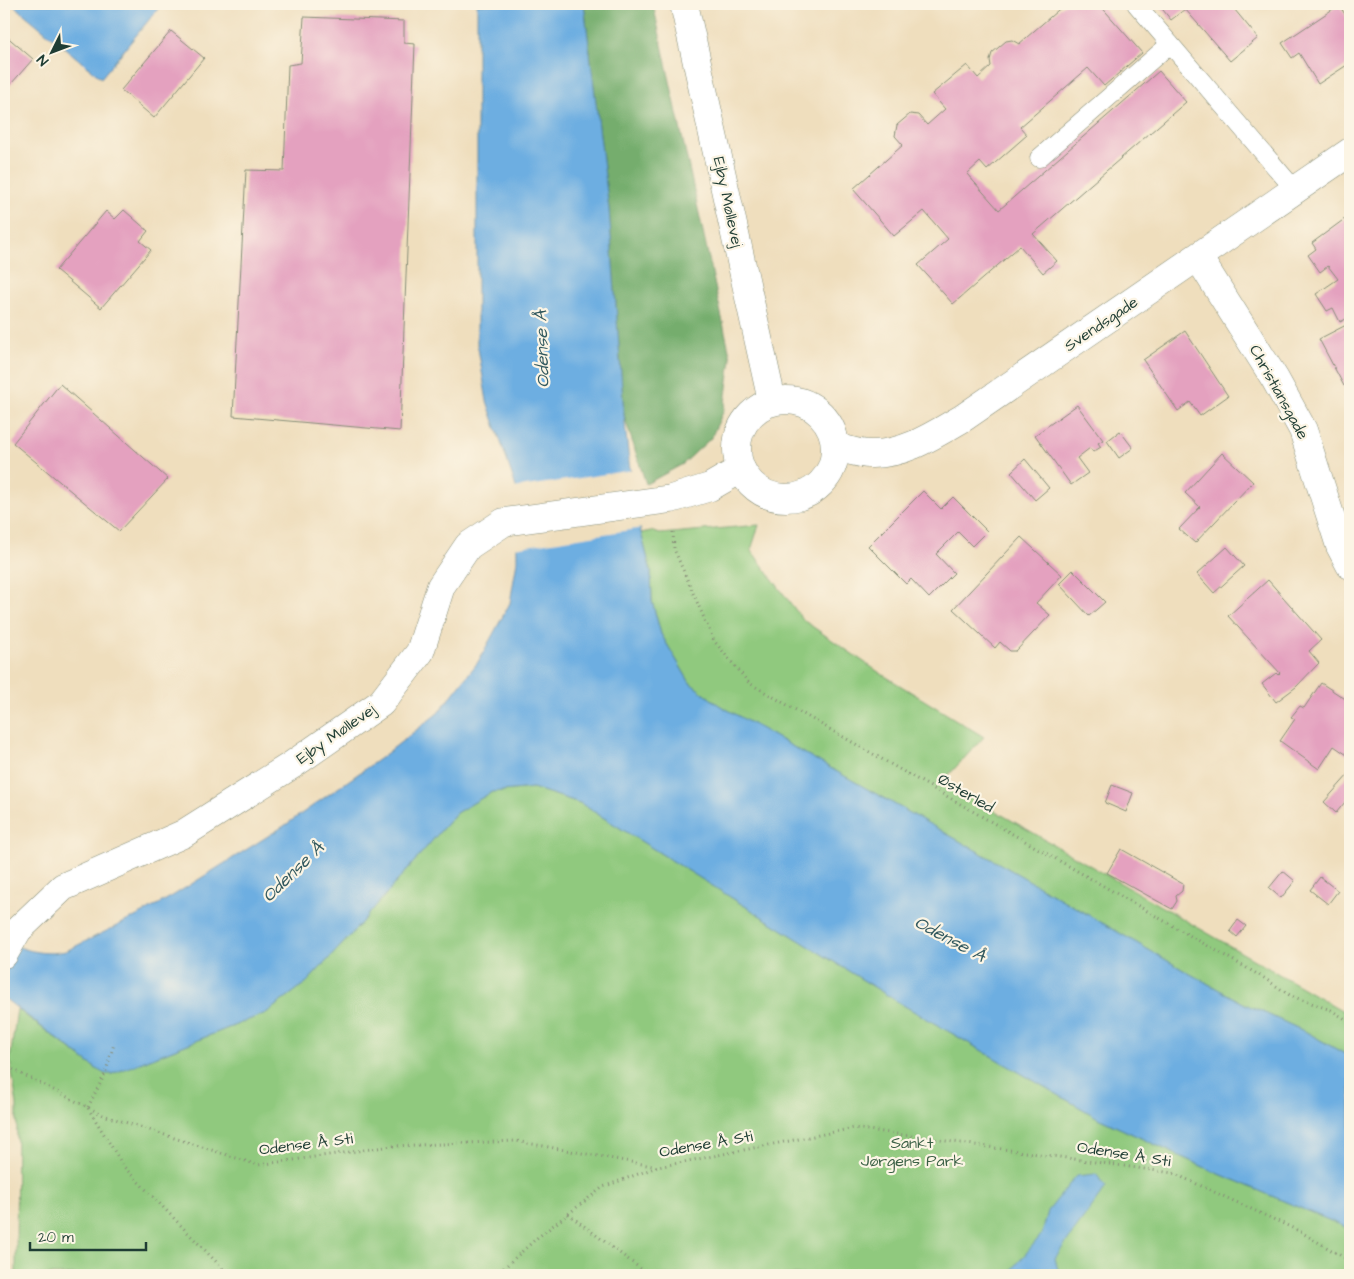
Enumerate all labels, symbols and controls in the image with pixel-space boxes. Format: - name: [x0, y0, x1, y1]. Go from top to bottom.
- north arrow: [28, 28, 78, 78]
- text: N: [33, 50, 53, 70]
- street label: Ejby Møllevej: [707, 155, 748, 250]
- street label: Svendsgade: [1060, 291, 1143, 358]
- water label: Odense Å: [528, 308, 556, 388]
- street label: Christiansgade: [1243, 341, 1314, 444]
- street label: Ejby Møllevej: [292, 698, 381, 770]
- street label: Østerled: [934, 768, 998, 818]
- water label: Odense Å: [256, 835, 331, 908]
- water label: Odense Å: [910, 910, 991, 969]
- street label: Odense Å Sti: [658, 1125, 755, 1163]
- street label: Odense Å Sti: [258, 1127, 355, 1161]
- park label: Sankt Jørgens Park: [861, 1132, 963, 1173]
- street label: Odense Å Sti: [1076, 1136, 1173, 1172]
- scale bar: [30, 1219, 146, 1251]
- text: 20 m: [38, 1227, 74, 1248]

